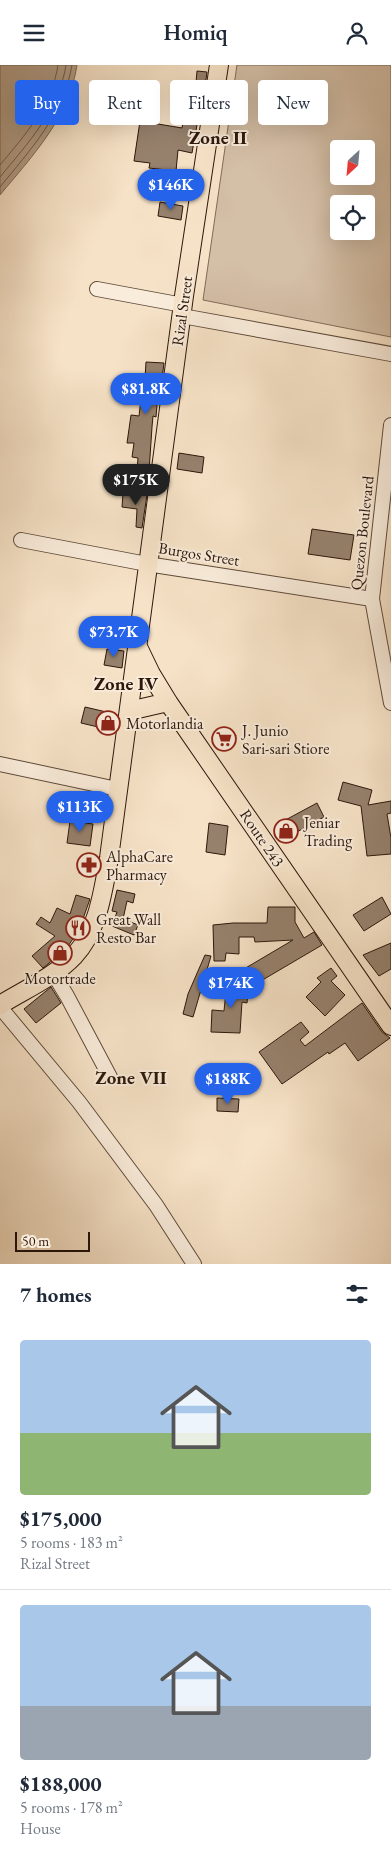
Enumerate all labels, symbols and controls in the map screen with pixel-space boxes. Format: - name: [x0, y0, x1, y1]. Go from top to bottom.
- text: Homiq: [163, 18, 228, 47]
- icon: menu: [20, 19, 48, 47]
- icon: person: [343, 19, 371, 47]
- chip: Buy: [15, 80, 79, 125]
- chip: Rent: [89, 80, 160, 125]
- chip: Filters: [170, 80, 248, 125]
- chip: New: [258, 80, 328, 125]
- district label: Zone II: [189, 125, 247, 150]
- north arrow: [330, 140, 375, 185]
- map controls: [330, 140, 375, 240]
- pin: $146K: [136, 169, 206, 211]
- text: $146K: [149, 174, 193, 195]
- button: locate: [330, 195, 375, 240]
- street label: Rizal Street: [167, 275, 197, 347]
- pin: $81.8K: [105, 373, 187, 415]
- text: $81.8K: [122, 378, 170, 399]
- pin: $175K: [101, 463, 171, 506]
- text: $175K: [114, 469, 158, 490]
- street label: Quezon Boulevard: [346, 474, 379, 591]
- street label: Burgos Street: [157, 537, 241, 571]
- pin: $73.7K: [73, 615, 155, 658]
- text: $73.7K: [90, 621, 138, 642]
- district label: Zone IV: [94, 671, 159, 696]
- shop icon: Motorlandia: [95, 710, 121, 736]
- place label: Motorlandia: [126, 713, 204, 734]
- place label: J. Junio Sari-sari Stiore: [240, 720, 329, 759]
- supermarket icon: J. Junio Sari-sari Stiore: [211, 726, 237, 752]
- pin: $113K: [45, 791, 115, 833]
- text: $113K: [58, 796, 102, 817]
- street label: Route 243: [235, 805, 289, 871]
- place label: Jeniar Trading: [302, 812, 353, 851]
- shop icon: Jeniar Trading: [273, 818, 299, 844]
- place label: AlphaCare Pharmacy: [105, 846, 173, 885]
- pharmacy icon: AlphaCare Pharmacy: [76, 852, 102, 878]
- place label: Great Wall Resto Bar: [96, 909, 161, 948]
- restaurant icon: Great Wall Resto Bar: [65, 915, 91, 941]
- shop icon: Motortrade: [47, 940, 73, 966]
- pin: $174K: [196, 967, 266, 1009]
- place label: Motortrade: [24, 968, 96, 989]
- text: $174K: [209, 972, 253, 993]
- pin: $188K: [193, 1063, 263, 1105]
- district label: Zone VII: [95, 1065, 167, 1090]
- text: $188K: [206, 1068, 250, 1089]
- scale bar: [15, 1229, 90, 1252]
- text: 50 m: [22, 1232, 49, 1250]
- icon: filters: [343, 1280, 371, 1308]
- text: 7 homes: [20, 1281, 92, 1308]
- icon: home: [151, 1372, 241, 1462]
- text: $175,000: [20, 1505, 102, 1532]
- text: 5 rooms · 183 m²: [20, 1532, 123, 1553]
- text: Rizal Street: [20, 1553, 90, 1574]
- icon: home: [151, 1638, 241, 1728]
- text: $188,000: [20, 1770, 102, 1797]
- text: 5 rooms · 178 m²: [20, 1797, 123, 1818]
- text: House: [20, 1818, 61, 1839]

